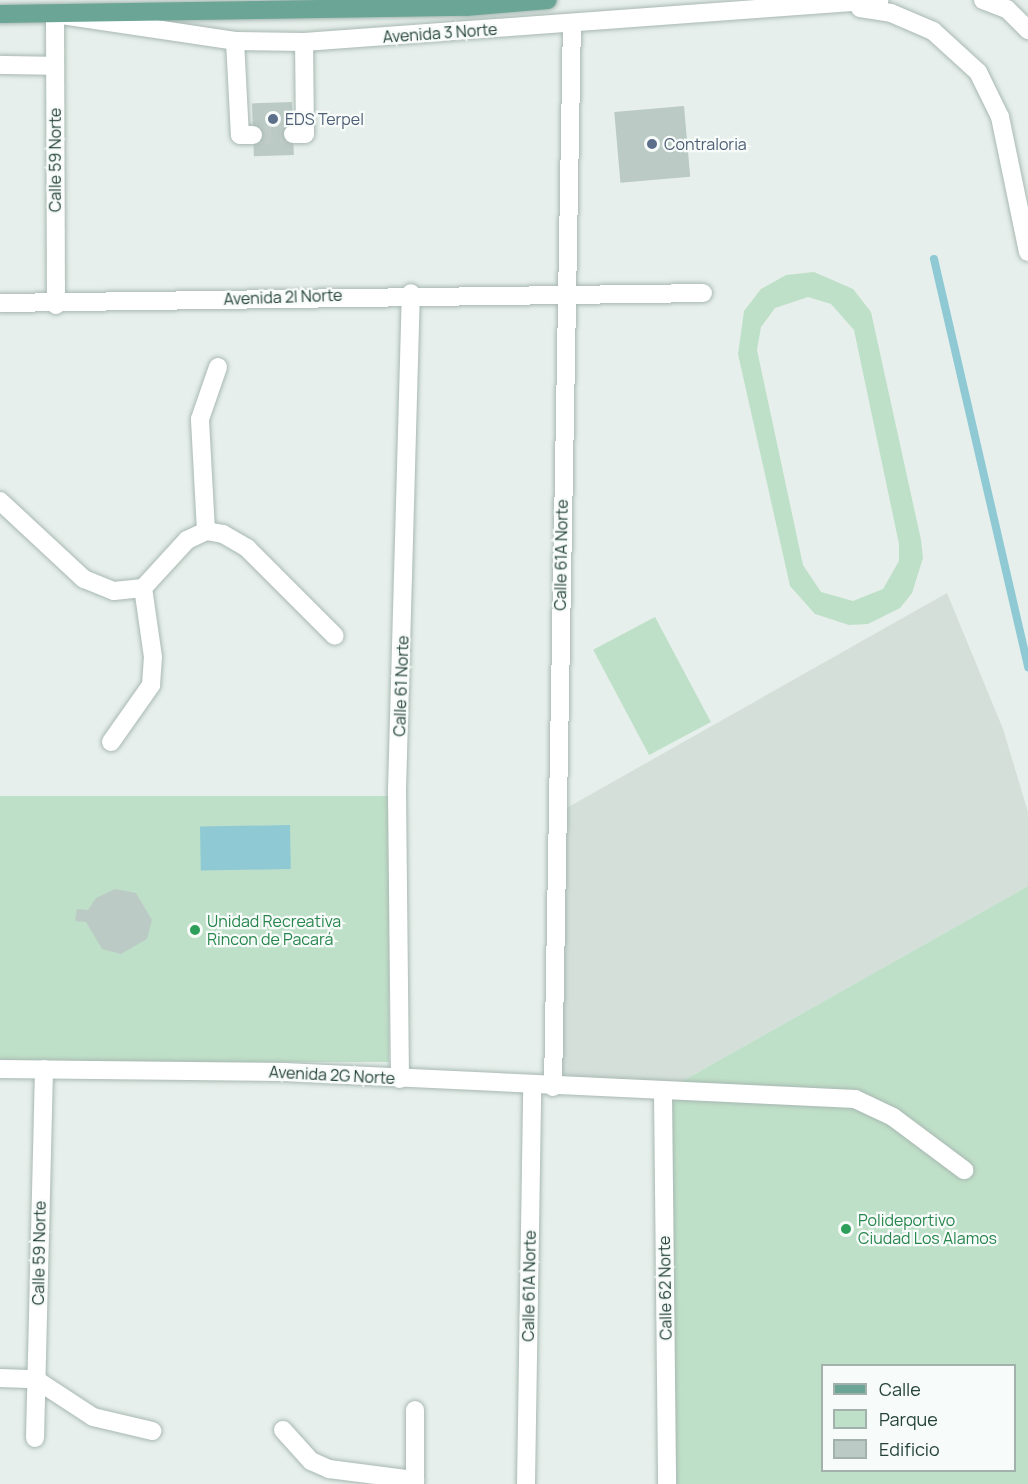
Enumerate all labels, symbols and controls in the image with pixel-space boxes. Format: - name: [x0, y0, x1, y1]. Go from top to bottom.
- street label: Avenida 3 Norte: [382, 19, 498, 47]
- street label: Calle 59 Norte: [45, 108, 65, 212]
- place label: EDS Terpel: [285, 109, 364, 129]
- marker: EDS Terpel: [266, 112, 280, 126]
- place label: Contraloria: [664, 134, 747, 154]
- marker: Contraloria: [645, 137, 659, 151]
- street label: Avenida 2I Norte: [223, 285, 343, 309]
- street label: Calle 61A Norte: [550, 499, 572, 611]
- street label: Calle 61 Norte: [390, 635, 412, 737]
- place label: Unidad Recreativa Rincon de Pacará: [207, 911, 341, 949]
- marker: Unidad Recreativa Rincon de Pacará: [188, 923, 202, 937]
- street label: Avenida 2G Norte: [268, 1062, 396, 1088]
- street label: Calle 59 Norte: [28, 1201, 50, 1305]
- place label: Polideportivo Ciudad Los Alamos: [858, 1210, 997, 1248]
- marker: Polideportivo Ciudad Los Alamos: [839, 1222, 853, 1236]
- street label: Calle 61A Norte: [518, 1230, 540, 1342]
- street label: Calle 62 Norte: [654, 1236, 676, 1340]
- legend: [821, 1364, 1016, 1472]
- text: Calle: [879, 1377, 921, 1401]
- text: Parque: [879, 1407, 938, 1431]
- text: Edificio: [879, 1437, 940, 1461]

